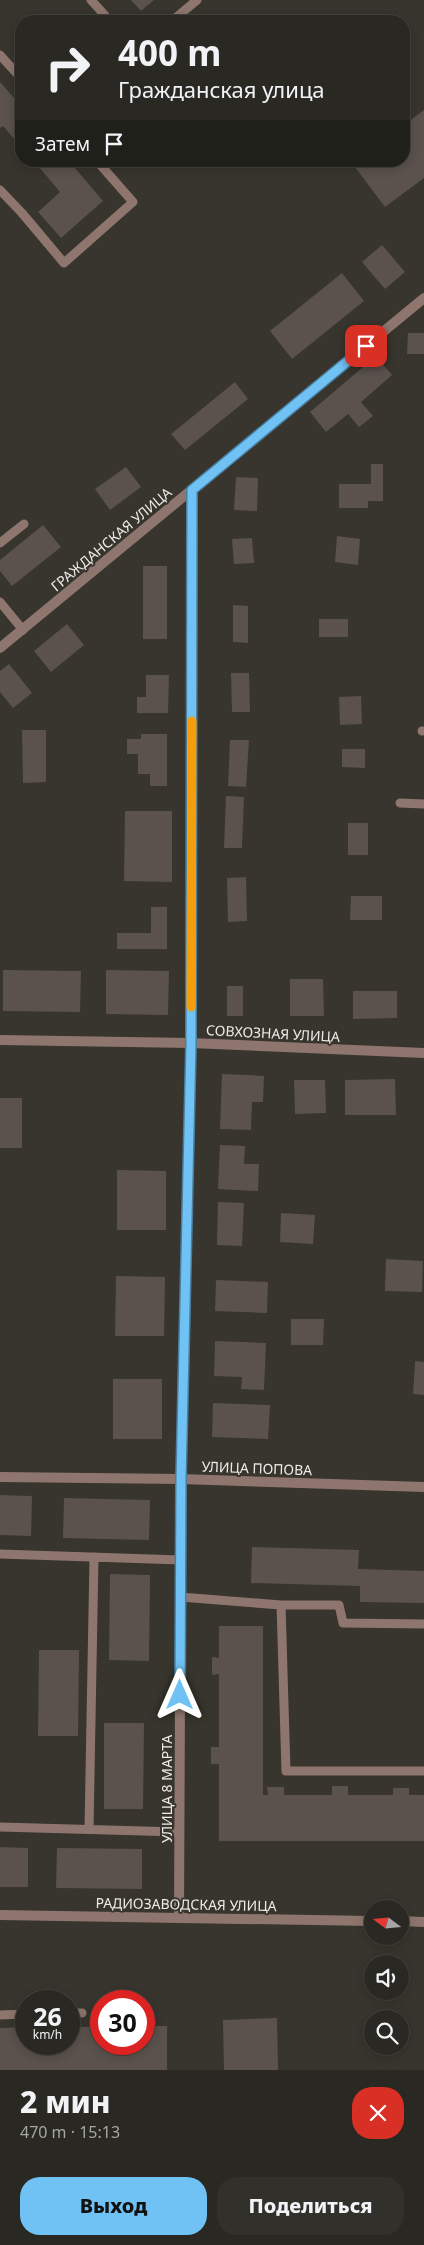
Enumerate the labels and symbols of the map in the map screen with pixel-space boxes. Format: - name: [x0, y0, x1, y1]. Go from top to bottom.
- pin: [345, 325, 387, 367]
- street label: ГРАЖДАНСКАЯ УЛИЦА: [47, 483, 175, 595]
- street label: СОВХОЗНАЯ УЛИЦА: [206, 1020, 340, 1046]
- street label: УЛИЦА ПОПОВА: [201, 1457, 313, 1479]
- position arrow: [153, 1668, 205, 1720]
- street label: УЛИЦА 8 МАРТА: [157, 1735, 176, 1843]
- street label: РАДИОЗАВОДСКАЯ УЛИЦА: [95, 1893, 277, 1915]
- north arrow: [364, 1900, 409, 1945]
- speed limit sign: 30: [90, 1990, 155, 2055]

